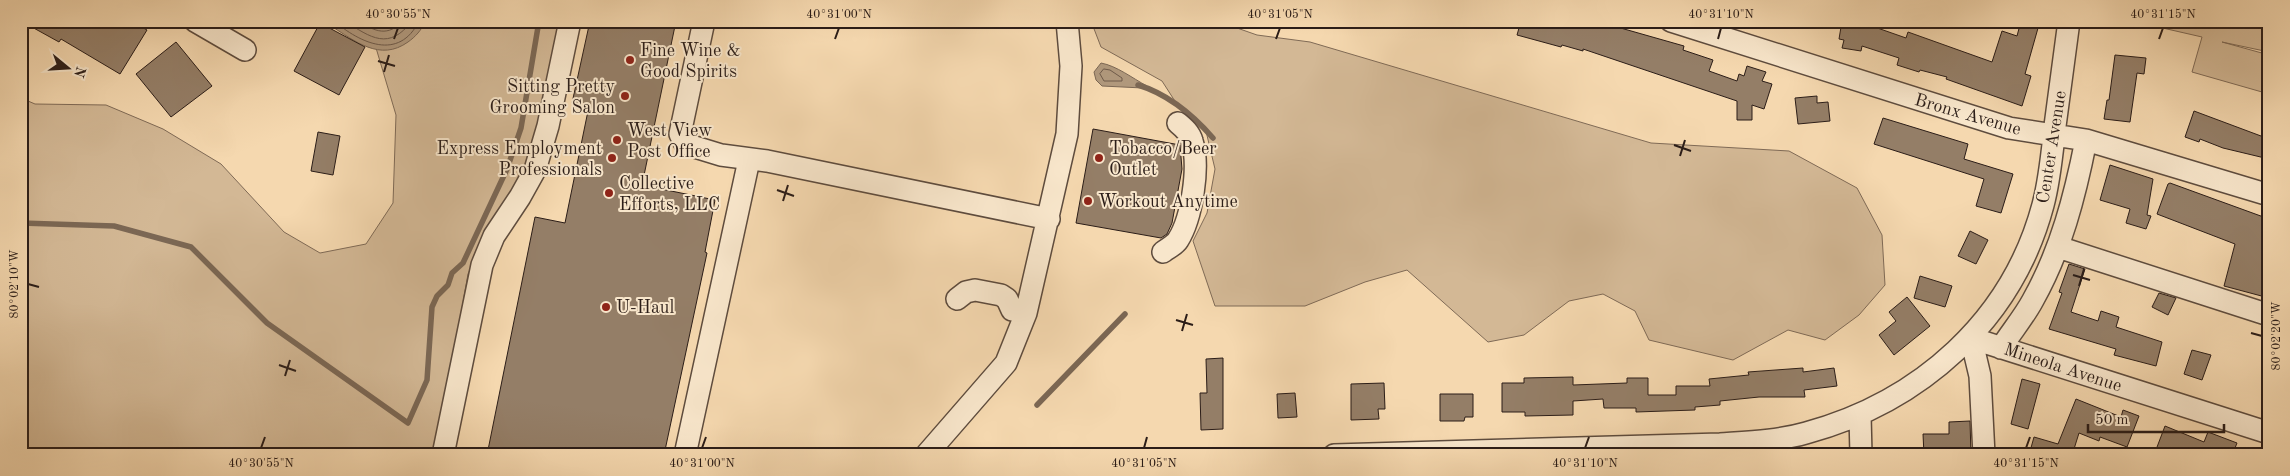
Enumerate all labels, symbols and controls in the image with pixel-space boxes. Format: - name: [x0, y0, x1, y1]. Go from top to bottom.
- text: 40°30'55"N: [365, 8, 431, 21]
- text: 40°31'05"N: [1247, 8, 1313, 21]
- text: 40°31'15"N: [2130, 8, 2196, 21]
- text: 40°31'00"N: [806, 9, 872, 21]
- text: 40°31'10"N: [1688, 9, 1754, 21]
- north arrow: [42, 42, 92, 92]
- place label: Fine Wine & Good Spirits: [640, 42, 741, 81]
- marker: Fine Wine & Good Spirits: [624, 54, 636, 66]
- text: N: [71, 64, 88, 79]
- place label: Sitting Pretty Grooming Salon: [490, 78, 615, 117]
- street label: Center Avenue: [2034, 89, 2070, 205]
- marker: Sitting Pretty Grooming Salon: [619, 90, 631, 102]
- street label: Bronx Avenue: [1912, 91, 2023, 139]
- place label: West View Post Office: [627, 122, 712, 161]
- marker: West View Post Office: [611, 134, 623, 146]
- place label: Express Employment Professionals: [437, 140, 602, 179]
- place label: Tobacco/Beer Outlet: [1109, 140, 1217, 179]
- marker: Express Employment Professionals: [606, 152, 618, 164]
- marker: Tobacco/Beer Outlet: [1093, 152, 1105, 164]
- place label: Collective Efforts, LLC: [619, 175, 720, 214]
- marker: Collective Efforts, LLC: [603, 187, 615, 199]
- place label: Workout Anytime: [1098, 193, 1238, 211]
- marker: Workout Anytime: [1082, 195, 1094, 207]
- text: 80°02'10"W: [9, 249, 21, 319]
- place label: U-Haul: [616, 299, 674, 317]
- marker: U-Haul: [600, 301, 612, 313]
- text: 80°02'20"W: [2271, 301, 2283, 371]
- street label: Mineola Avenue: [2001, 340, 2124, 395]
- scale bar: [2088, 401, 2224, 433]
- text: 50 m: [2095, 413, 2129, 428]
- text: 40°30'55"N: [228, 457, 294, 470]
- text: 40°31'05"N: [1111, 457, 1177, 470]
- text: 40°31'15"N: [1993, 457, 2059, 470]
- text: 40°31'00"N: [669, 458, 735, 470]
- text: 40°31'10"N: [1552, 458, 1618, 470]

